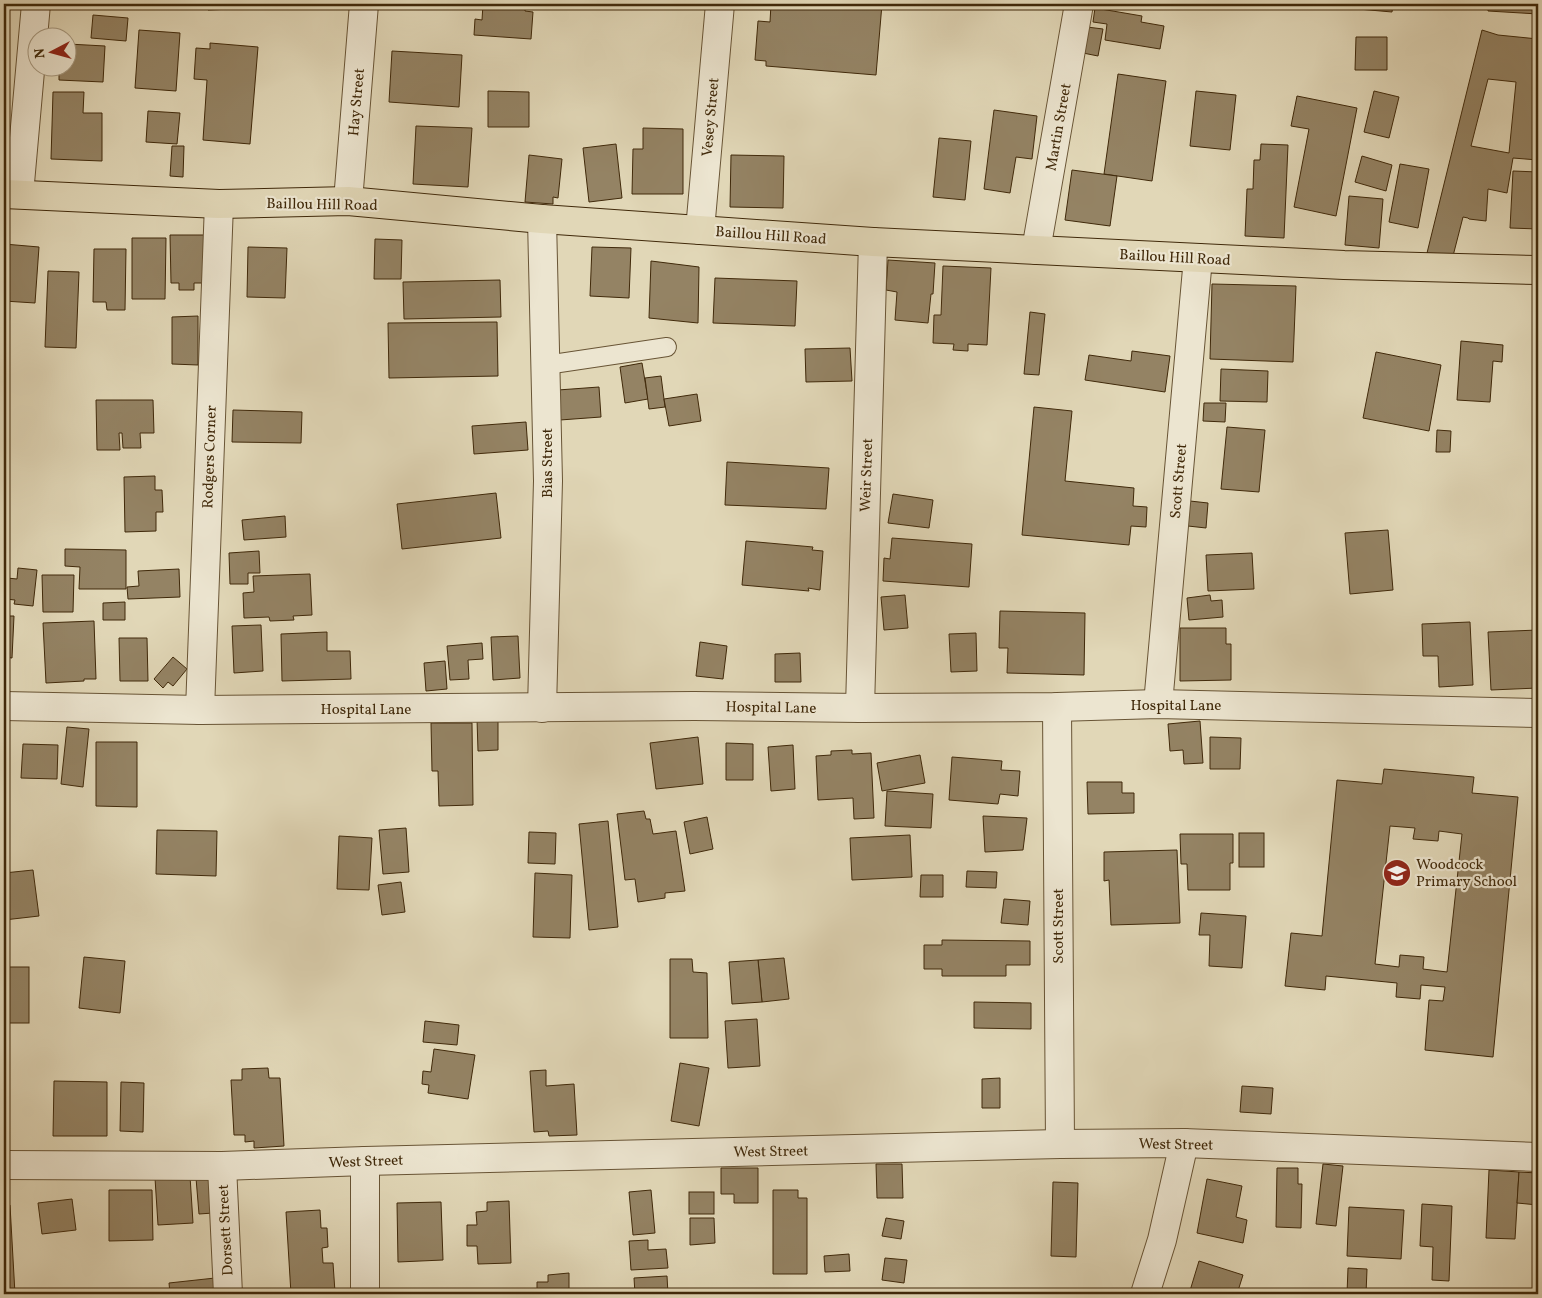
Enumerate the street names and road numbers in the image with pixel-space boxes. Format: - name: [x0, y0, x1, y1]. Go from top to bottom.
- street label: Hay Street: [344, 67, 371, 137]
- street label: Vesey Street: [698, 77, 725, 158]
- street label: Martin Street: [1041, 82, 1078, 173]
- street label: Baillou Hill Road: [266, 194, 378, 217]
- street label: Baillou Hill Road: [715, 222, 827, 251]
- street label: Baillou Hill Road: [1119, 245, 1231, 272]
- street label: Rodgers Corner: [198, 405, 223, 509]
- street label: Bias Street: [538, 428, 559, 498]
- street label: Weir Street: [856, 438, 879, 512]
- street label: Scott Street: [1166, 443, 1193, 520]
- street label: Hospital Lane: [1131, 696, 1221, 717]
- street label: Hospital Lane: [725, 697, 817, 720]
- street label: Hospital Lane: [321, 700, 411, 721]
- street label: Scott Street: [1049, 888, 1070, 964]
- street label: West Street: [1138, 1134, 1214, 1157]
- street label: West Street: [733, 1141, 809, 1164]
- street label: West Street: [328, 1151, 404, 1174]
- street label: Dorsett Street: [214, 1184, 239, 1276]

